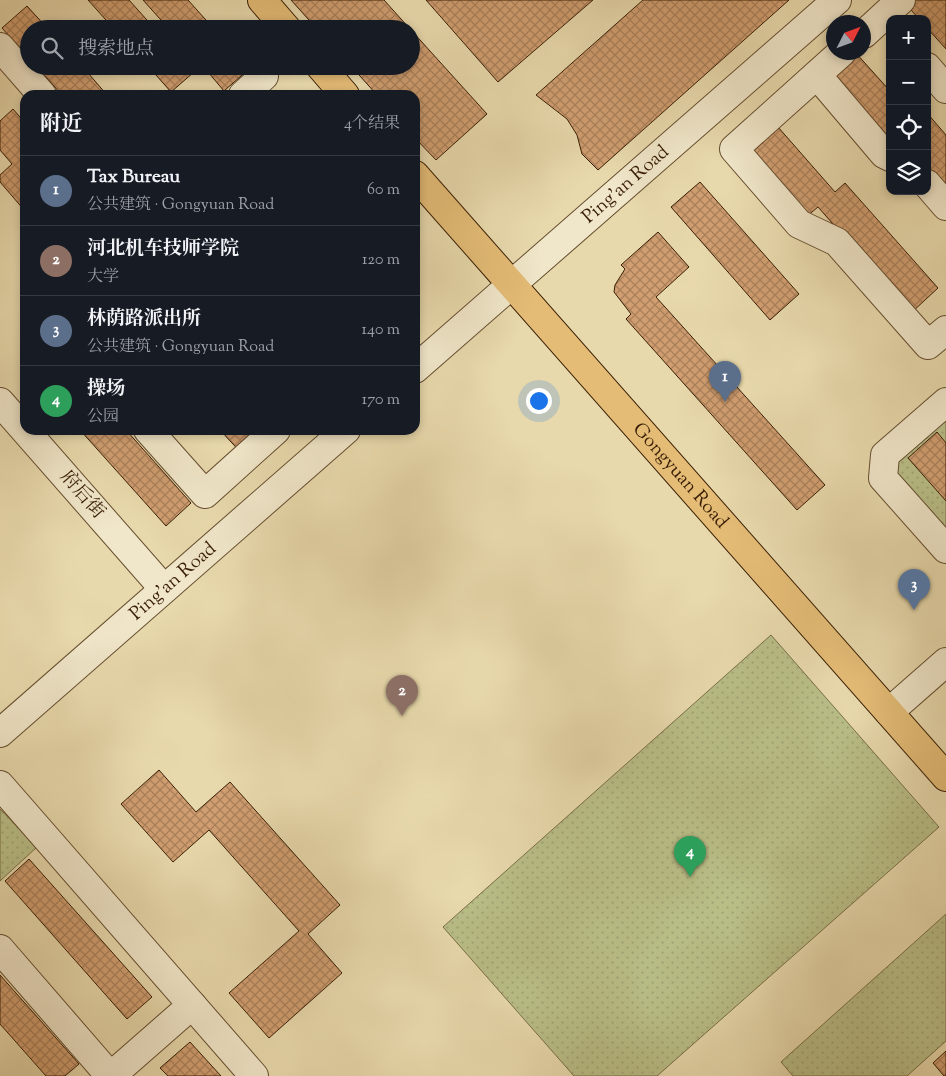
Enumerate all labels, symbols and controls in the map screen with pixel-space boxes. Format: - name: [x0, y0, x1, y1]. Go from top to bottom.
- north arrow: [826, 15, 871, 60]
- map controls: [886, 15, 931, 195]
- button: +: [886, 15, 931, 60]
- search box: [20, 20, 420, 75]
- icon: search: [38, 34, 66, 62]
- text: 搜索地点: [78, 36, 154, 63]
- button: −: [886, 60, 931, 105]
- button: locate: [886, 105, 931, 150]
- text: 附近: [40, 110, 82, 140]
- text: 4个结果: [344, 113, 400, 136]
- street label: Ping'an Road: [576, 139, 675, 230]
- button: layers: [886, 150, 931, 195]
- text: Tax Bureau: [87, 164, 180, 191]
- text: 1: [53, 179, 59, 202]
- text: 60 m: [367, 179, 400, 202]
- text: 公共建筑 · Gongyuan Road: [87, 194, 274, 217]
- text: 河北机车技师学院: [87, 236, 239, 263]
- text: 2: [52, 249, 60, 272]
- text: 120 m: [362, 249, 400, 272]
- text: 大学: [87, 266, 119, 289]
- text: 林荫路派出所: [87, 306, 201, 333]
- text: 3: [53, 319, 59, 342]
- text: 140 m: [362, 319, 400, 342]
- text: 公共建筑 · Gongyuan Road: [87, 336, 274, 359]
- pin: 1: [709, 361, 741, 402]
- text: 操场: [87, 376, 125, 403]
- your location: [526, 388, 552, 414]
- text: 4: [52, 389, 60, 412]
- text: 170 m: [362, 389, 400, 412]
- text: 公园: [87, 406, 119, 429]
- street label: Gongyuan Road: [626, 417, 735, 535]
- street label: 府后街: [53, 465, 111, 525]
- street label: Ping'an Road: [124, 536, 223, 627]
- pin: 3: [898, 569, 930, 610]
- pin: 2: [386, 675, 418, 716]
- pin: 4: [674, 836, 706, 877]

